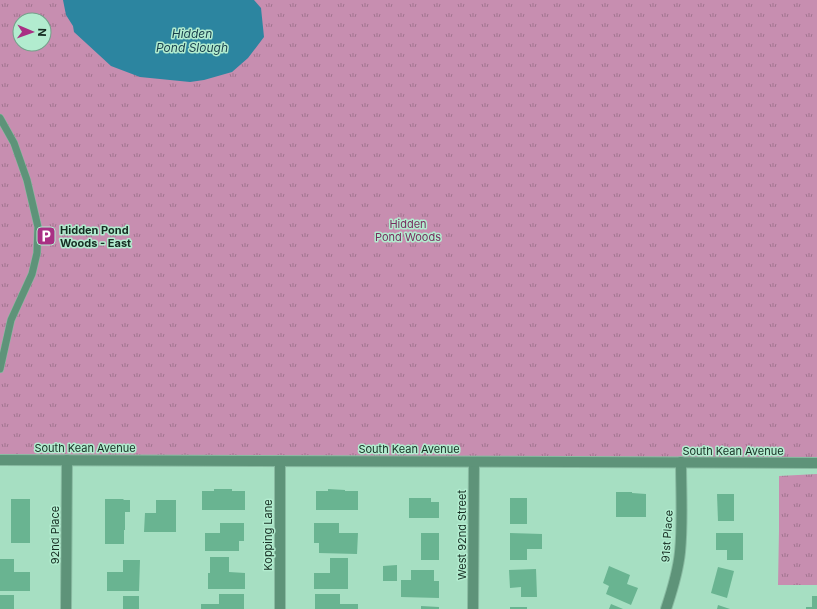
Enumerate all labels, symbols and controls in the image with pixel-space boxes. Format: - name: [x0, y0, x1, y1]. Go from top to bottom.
- north arrow: [12, 12, 52, 52]
- water label: Hidden Pond Slough: [156, 26, 228, 55]
- text: N: [35, 28, 49, 37]
- park label: Hidden Pond Woods: [375, 217, 441, 244]
- place label: Hidden Pond Woods - East: [60, 223, 131, 250]
- parking icon: Hidden Pond Woods - East: [35, 225, 57, 247]
- street label: South Kean Avenue: [34, 441, 136, 455]
- street label: South Kean Avenue: [358, 442, 460, 456]
- street label: South Kean Avenue: [682, 444, 784, 458]
- street label: West 92nd Street: [455, 490, 469, 580]
- street label: Kopping Lane: [261, 499, 275, 571]
- street label: 92nd Place: [48, 506, 62, 564]
- street label: 91st Place: [658, 509, 676, 563]

